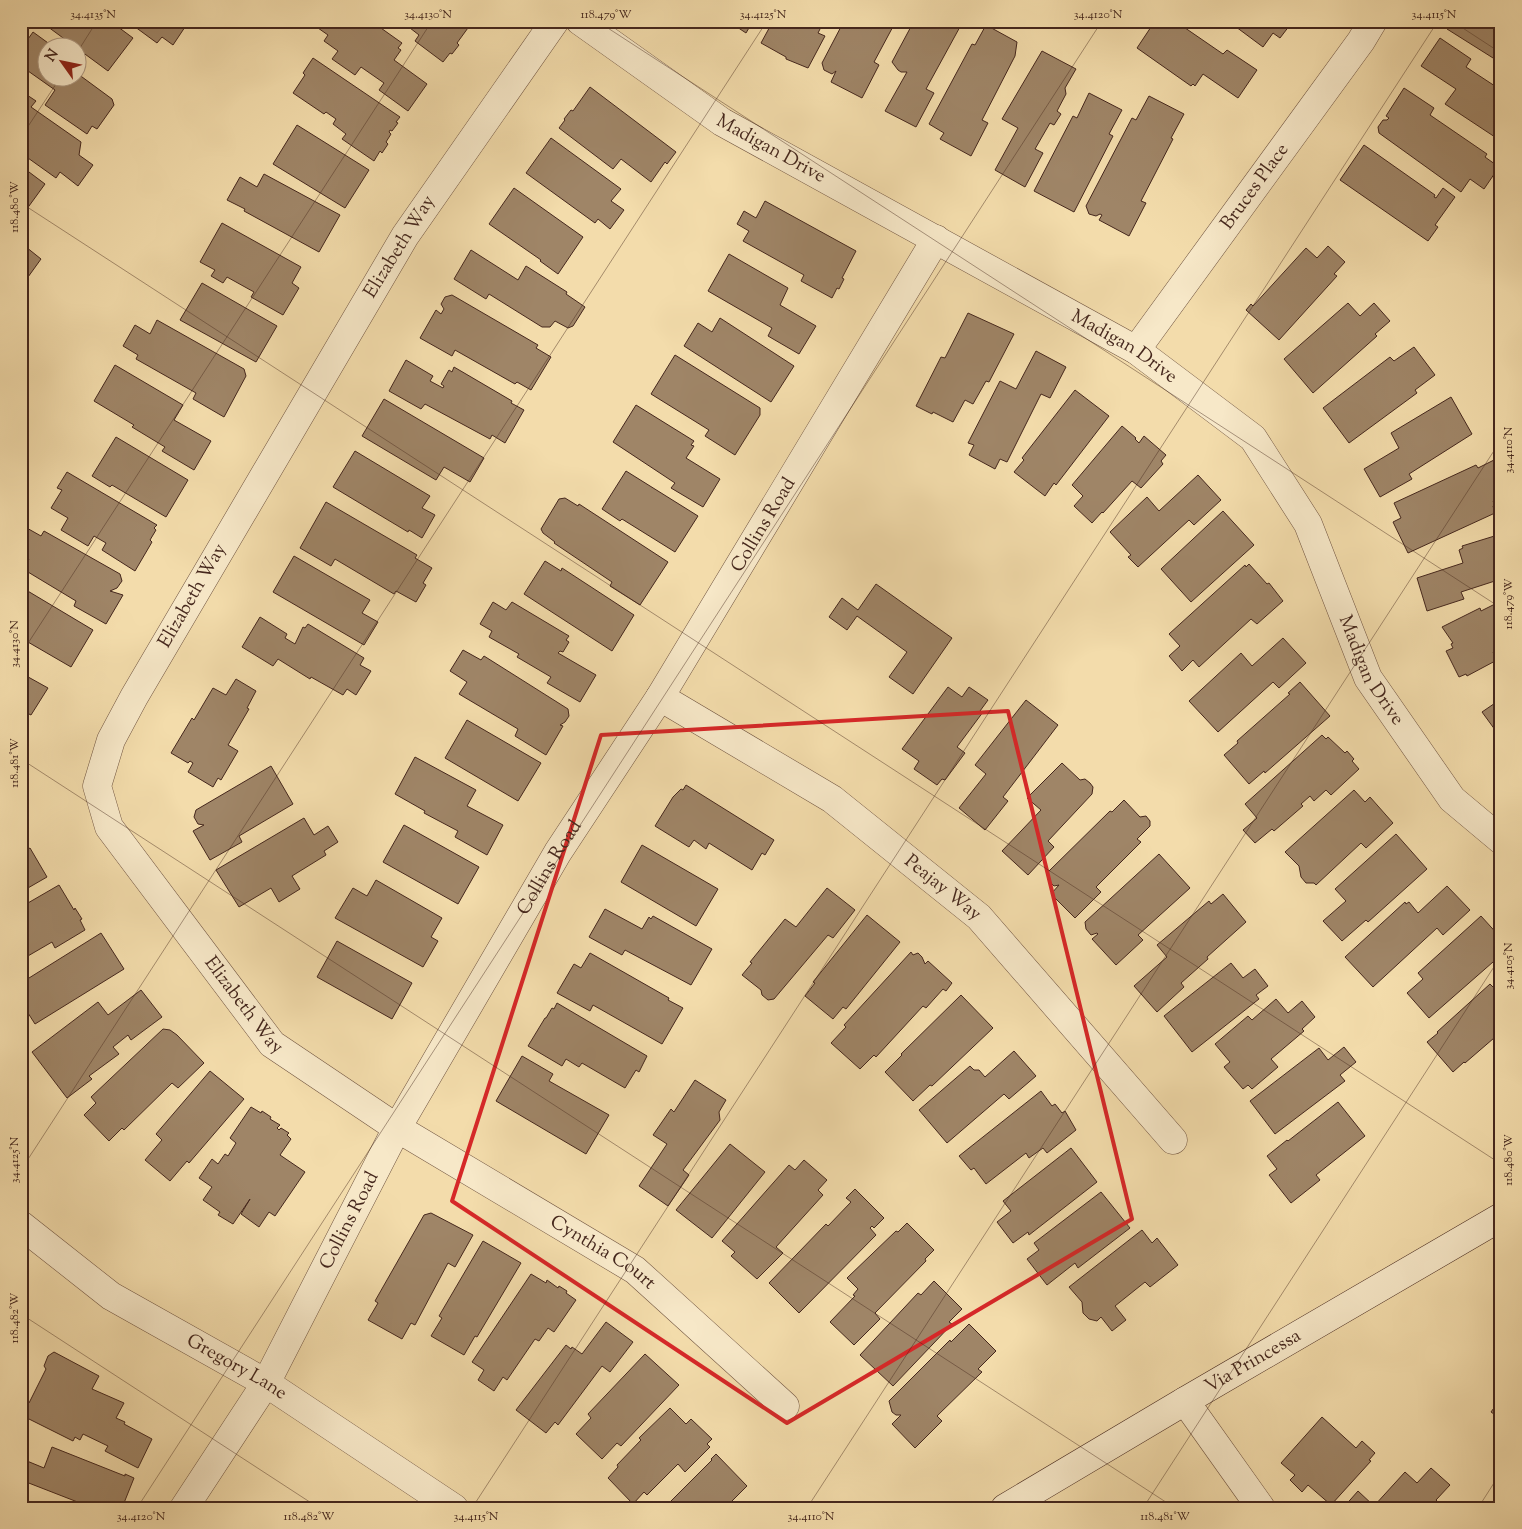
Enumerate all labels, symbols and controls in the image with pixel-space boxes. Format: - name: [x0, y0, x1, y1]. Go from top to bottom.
- text: 34.4135°N: [70, 6, 116, 24]
- text: 34.4130°N: [404, 6, 452, 24]
- text: 118.479°W: [581, 6, 632, 24]
- text: 34.4125°N: [740, 6, 787, 24]
- text: 34.4120°N: [1074, 6, 1123, 24]
- text: 34.4115°N: [1412, 6, 1457, 24]
- north arrow: [38, 38, 88, 88]
- text: N: [41, 46, 64, 66]
- street label: Madigan Drive: [711, 108, 831, 190]
- street label: Bruces Place: [1214, 138, 1296, 235]
- text: 118.480°W: [6, 180, 24, 233]
- street label: Elizabeth Way: [358, 190, 443, 304]
- street label: Madigan Drive: [1066, 303, 1183, 390]
- text: 34.4110°N: [1500, 426, 1518, 473]
- street label: Collins Road: [725, 472, 803, 578]
- street label: Elizabeth Way: [152, 538, 234, 653]
- text: 118.479°W: [1500, 578, 1518, 629]
- street label: Madigan Drive: [1331, 611, 1410, 731]
- text: 34.4130°N: [6, 620, 24, 668]
- text: 118.481°W: [6, 738, 24, 788]
- street label: Collins Road: [511, 815, 589, 920]
- street label: Peajay Way: [898, 848, 988, 928]
- text: 34.4105°N: [1500, 942, 1518, 990]
- street label: Elizabeth Way: [197, 951, 289, 1061]
- text: 118.480°W: [1500, 1133, 1518, 1186]
- text: 34.4125°N: [6, 1136, 24, 1183]
- street label: Collins Road: [313, 1167, 386, 1274]
- street label: Cynthia Court: [545, 1209, 662, 1296]
- text: 118.482°W: [6, 1292, 24, 1343]
- street label: Via Princessa: [1200, 1323, 1306, 1400]
- street label: Gregory Lane: [181, 1327, 292, 1407]
- text: 34.4120°N: [117, 1508, 166, 1526]
- text: 118.482°W: [284, 1508, 335, 1526]
- text: 34.4115°N: [454, 1508, 499, 1526]
- text: 34.4110°N: [788, 1508, 835, 1526]
- text: 118.481°W: [1140, 1508, 1190, 1526]

